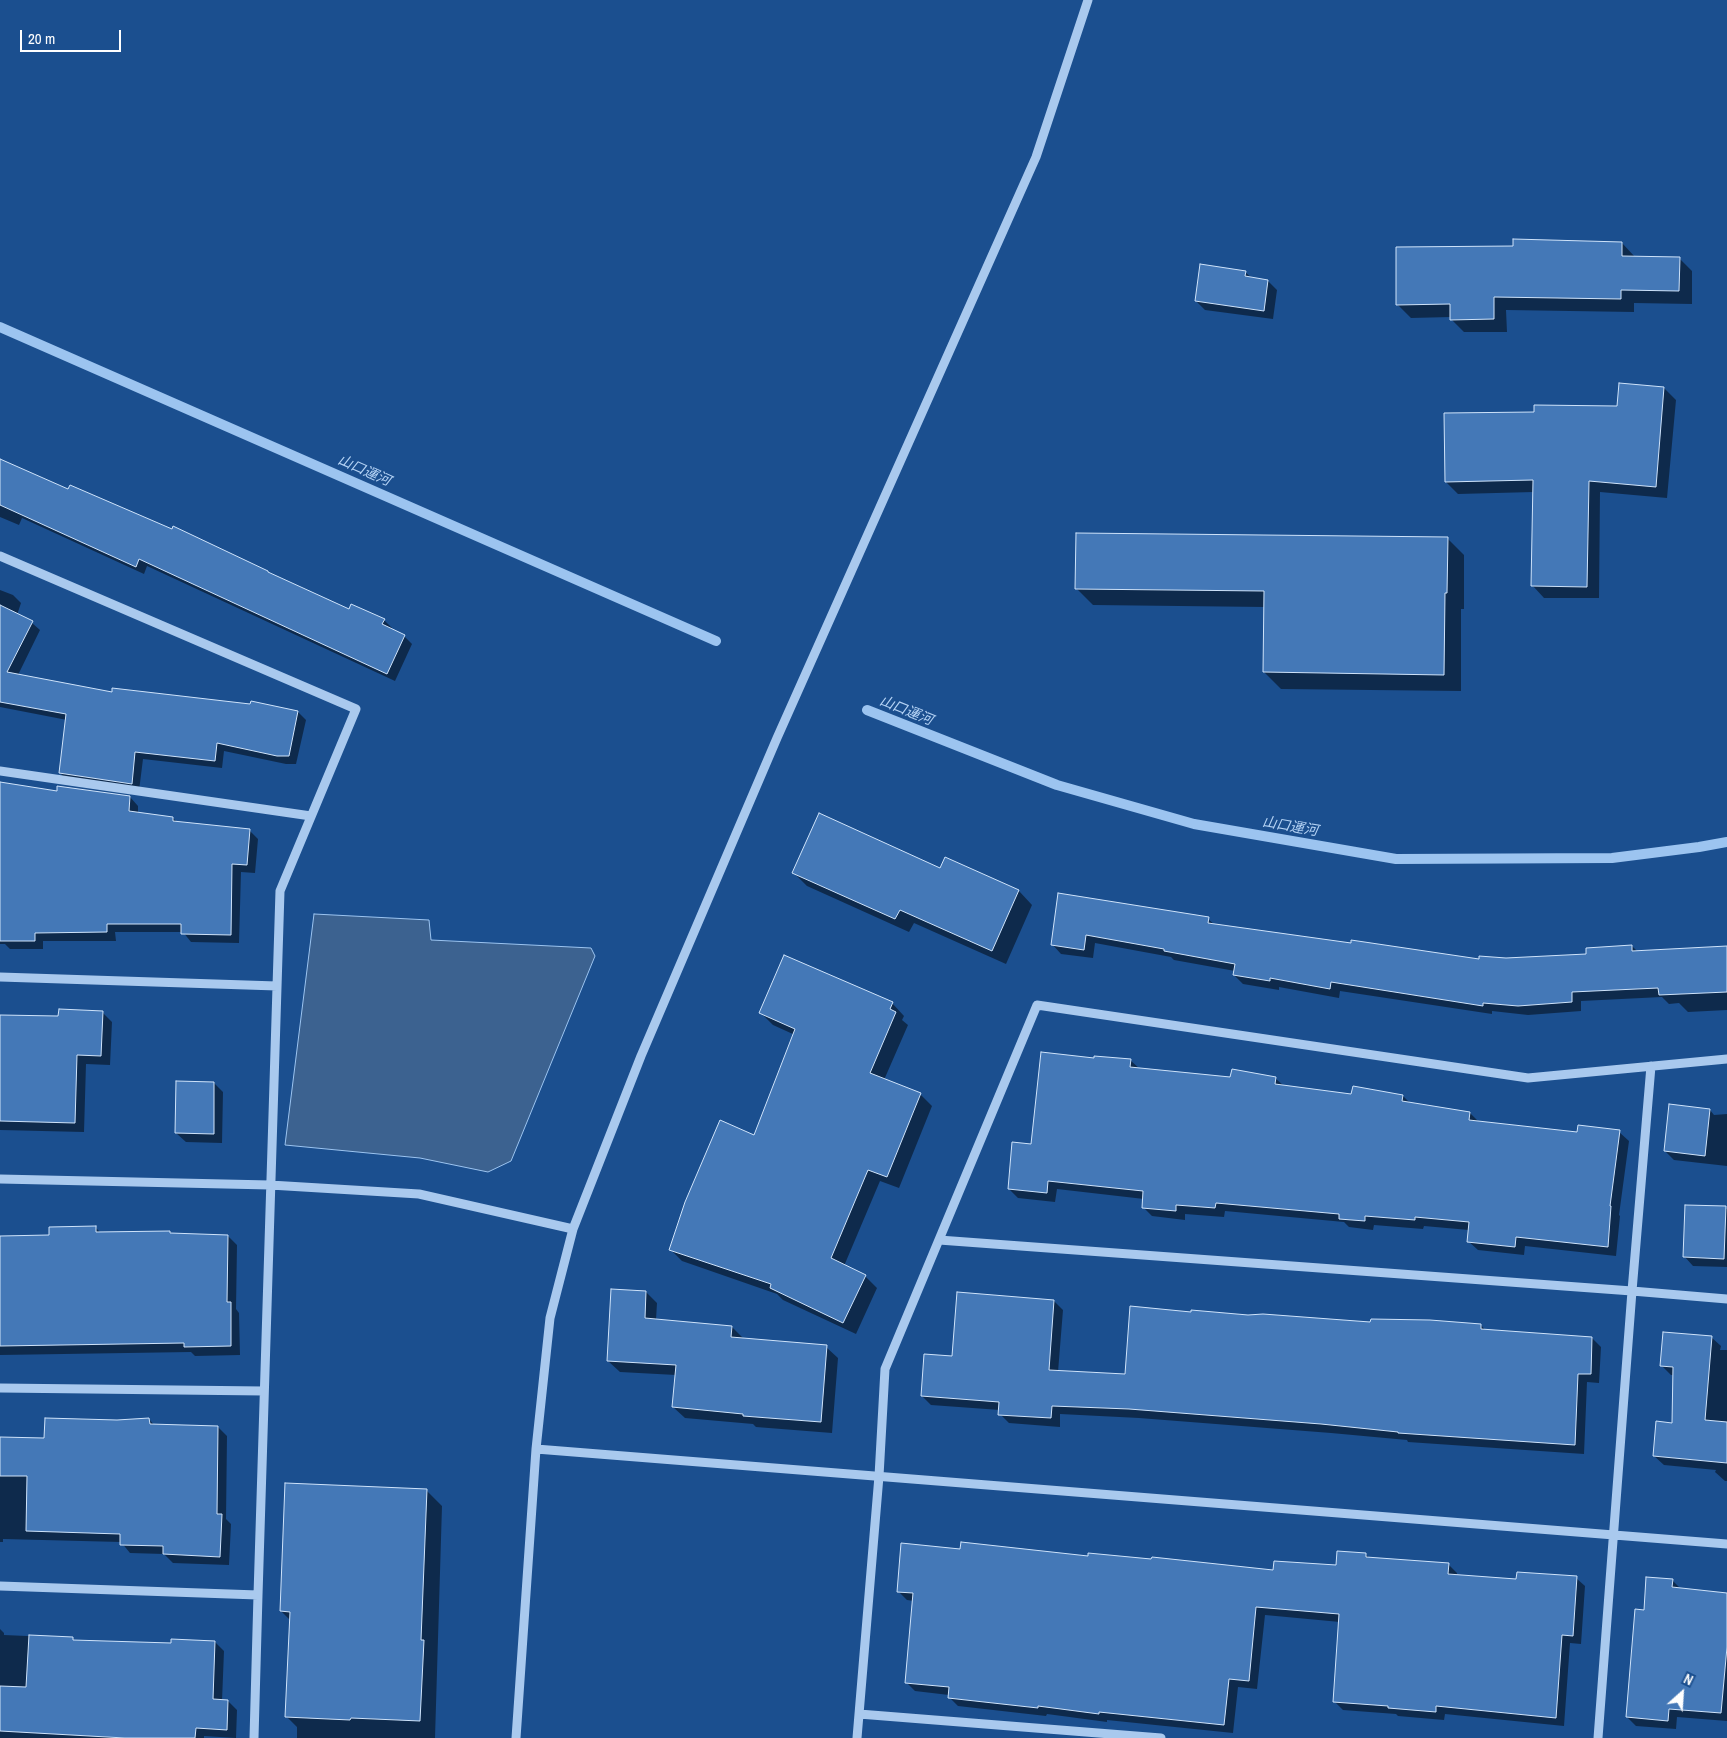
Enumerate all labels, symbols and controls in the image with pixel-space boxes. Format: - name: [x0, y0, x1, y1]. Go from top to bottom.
- scale bar: [22, 20, 124, 52]
- text: 20 m: [28, 28, 55, 49]
- water label: 山口運河: [335, 452, 393, 490]
- water label: 山口運河: [877, 693, 935, 729]
- water label: 山口運河: [1261, 814, 1319, 840]
- north arrow: [1657, 1668, 1707, 1718]
- text: N: [1681, 1670, 1696, 1689]

